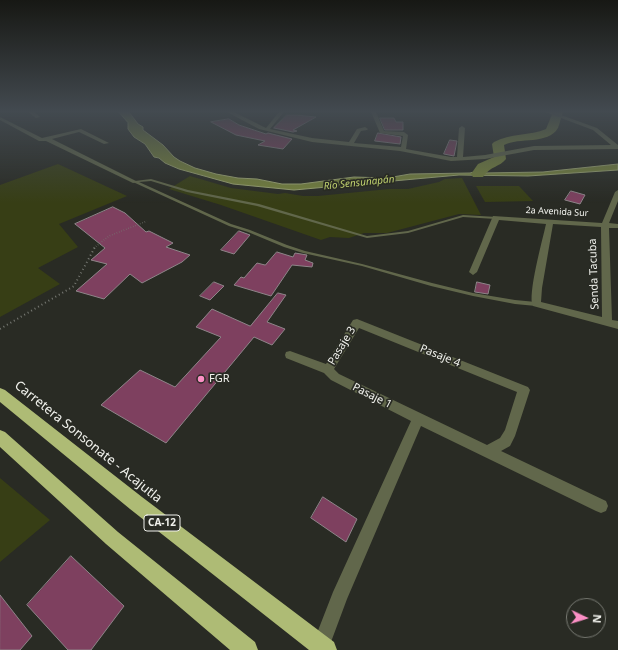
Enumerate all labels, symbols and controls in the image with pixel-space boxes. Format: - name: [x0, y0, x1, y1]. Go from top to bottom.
- water label: Río Sensunapán: [323, 173, 395, 193]
- street label: 2a Avenida Sur: [525, 205, 589, 219]
- street label: Senda Tacuba: [586, 238, 602, 310]
- street label: Pasaje 3: [325, 324, 359, 368]
- street label: Pasaje 4: [418, 342, 462, 370]
- place label: FGR: [209, 372, 230, 386]
- marker: FGR: [196, 374, 206, 384]
- street label: Carretera Sonsonate - Acajutla: [11, 378, 165, 506]
- street label: Pasaje 1: [350, 380, 394, 412]
- road number: CA-12: [144, 515, 180, 531]
- north arrow: [566, 598, 606, 638]
- text: N: [590, 614, 605, 624]

